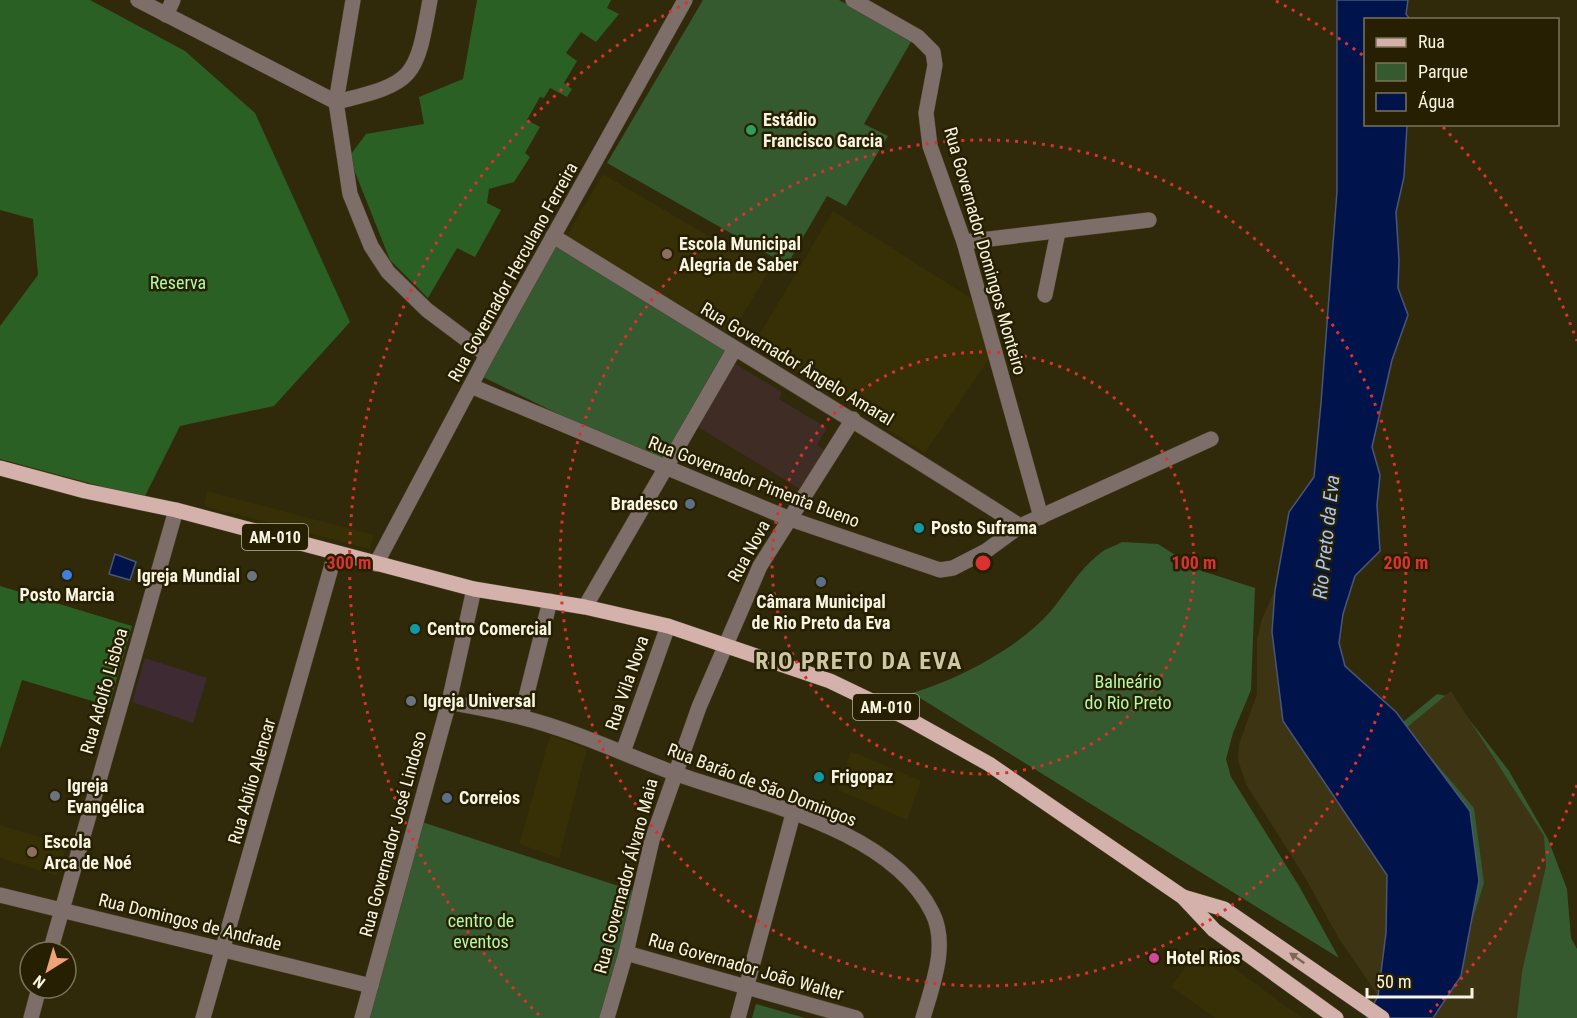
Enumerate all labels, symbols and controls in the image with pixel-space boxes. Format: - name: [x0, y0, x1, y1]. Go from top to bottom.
- legend: [1364, 18, 1559, 126]
- text: Rua: [1418, 31, 1445, 52]
- text: Parque: [1418, 61, 1468, 82]
- text: Água: [1418, 91, 1455, 112]
- place label: Estádio Francisco Garcia: [763, 109, 883, 151]
- marker: Estádio Francisco Garcia: [744, 123, 758, 137]
- street label: Rua Governador Domingos Monteiro: [940, 125, 1031, 377]
- street label: Rua Governador Herculano Ferreira: [443, 158, 582, 385]
- place label: Escola Municipal Alegria de Saber: [679, 233, 801, 275]
- marker: Escola Municipal Alegria de Saber: [660, 247, 674, 261]
- park label: Reserva: [150, 272, 206, 293]
- street label: Rua Governador Ângelo Amaral: [697, 298, 897, 430]
- street label: Rua Governador Pimenta Bueno: [646, 431, 863, 532]
- water label: Rio Preto da Eva: [1308, 474, 1344, 600]
- place label: Bradesco: [611, 493, 678, 514]
- marker: Bradesco: [683, 497, 697, 511]
- street label: Rua Nova: [723, 516, 774, 585]
- place label: Posto Suframa: [931, 517, 1037, 538]
- marker: Posto Suframa: [912, 521, 926, 535]
- road number: AM-010: [242, 524, 308, 550]
- text: 300 m: [327, 552, 371, 573]
- text: 100 m: [1172, 552, 1216, 573]
- text: 200 m: [1384, 552, 1428, 573]
- centre of rings: [973, 553, 993, 573]
- place label: Igreja Mundial: [137, 565, 240, 586]
- marker: Posto Marcia: [60, 568, 74, 582]
- marker: Igreja Mundial: [245, 569, 259, 583]
- marker: Câmara Municipal de Rio Preto da Eva: [814, 575, 828, 589]
- place label: Posto Marcia: [20, 584, 114, 605]
- place label: Câmara Municipal de Rio Preto da Eva: [752, 591, 890, 633]
- place label: Centro Comercial: [427, 618, 552, 639]
- marker: Centro Comercial: [408, 622, 422, 636]
- street label: Rua Adolfo Lisboa: [76, 626, 131, 756]
- street label: Rua Vila Nova: [601, 633, 652, 733]
- district label: RIO PRETO DA EVA: [755, 647, 963, 675]
- park label: Balneário do Rio Preto: [1085, 671, 1171, 713]
- place label: Igreja Universal: [423, 690, 536, 711]
- marker: Igreja Universal: [404, 694, 418, 708]
- road number: AM-010: [853, 694, 919, 720]
- street label: Rua Abílio Alencar: [224, 715, 280, 846]
- street label: Rua Governador José Lindoso: [355, 729, 430, 939]
- street label: Rua Barão de São Domingos: [665, 739, 860, 830]
- place label: Frigopaz: [831, 766, 893, 787]
- marker: Frigopaz: [812, 770, 826, 784]
- place label: Igreja Evangélica: [67, 775, 144, 817]
- street label: Rua Governador Álvaro Maia: [589, 776, 662, 976]
- place label: Correios: [459, 787, 520, 808]
- marker: Igreja Evangélica: [48, 789, 62, 803]
- marker: Correios: [440, 791, 454, 805]
- place label: Escola Arca de Noé: [44, 831, 132, 873]
- marker: Escola Arca de Noé: [25, 845, 39, 859]
- street label: Rua Domingos de Andrade: [97, 889, 284, 954]
- park label: centro de eventos: [448, 910, 514, 952]
- street label: Rua Governador João Walter: [646, 929, 847, 1005]
- north arrow: [18, 940, 78, 1000]
- place label: Hotel Rios: [1166, 947, 1240, 968]
- marker: Hotel Rios: [1147, 951, 1161, 965]
- one-way arrow: [1289, 953, 1305, 964]
- scale bar: [1367, 961, 1472, 999]
- text: N: [30, 971, 49, 992]
- text: 50 m: [1376, 971, 1411, 992]

